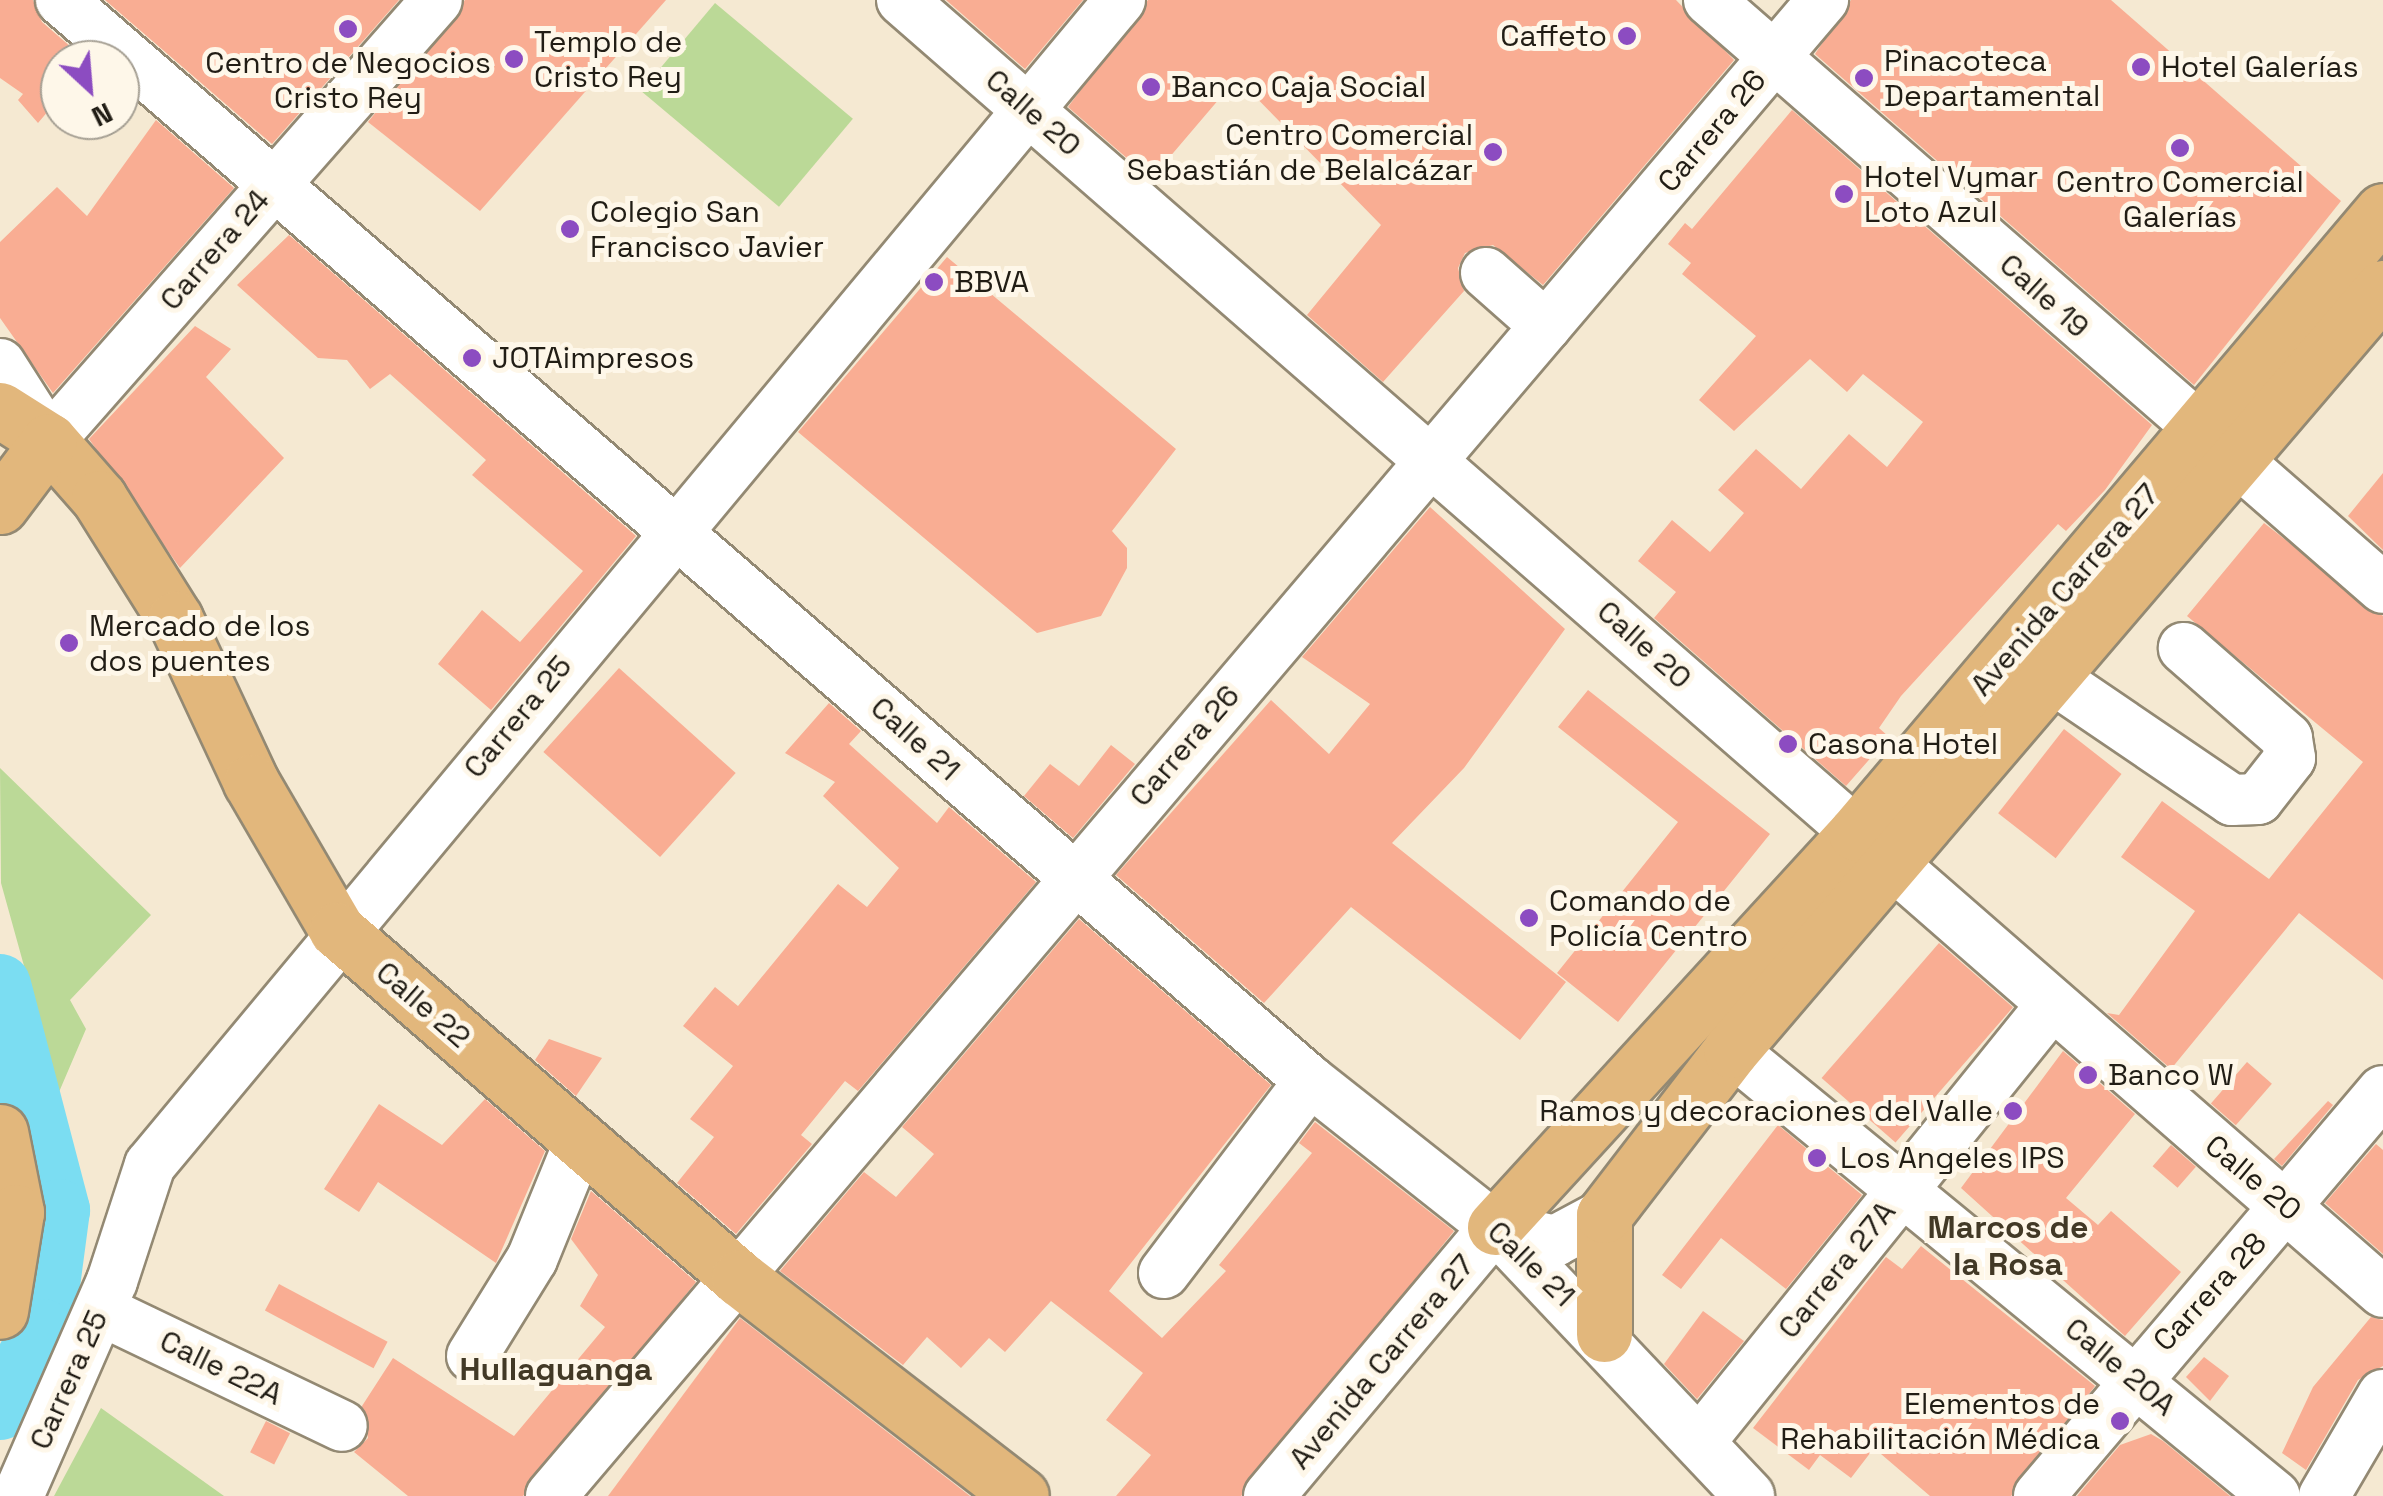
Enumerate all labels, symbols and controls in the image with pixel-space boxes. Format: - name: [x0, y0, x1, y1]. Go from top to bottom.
- marker: Centro de Negocios Cristo Rey: [337, 18, 359, 40]
- place label: Caffeto: [1500, 18, 1607, 54]
- place label: Templo de Cristo Rey: [534, 24, 682, 94]
- marker: Caffeto: [1616, 25, 1638, 47]
- north arrow: [40, 40, 140, 140]
- place label: Pinacoteca Departamental: [1884, 43, 2100, 114]
- place label: Centro de Negocios Cristo Rey: [205, 45, 491, 116]
- marker: Templo de Cristo Rey: [503, 48, 525, 70]
- place label: Hotel Galerías: [2161, 49, 2358, 85]
- marker: Hotel Galerías: [2130, 56, 2152, 78]
- street label: Calle 20: [978, 62, 1088, 164]
- street label: Carrera 26: [1650, 63, 1774, 199]
- marker: Pinacoteca Departamental: [1853, 67, 1875, 89]
- place label: Banco Caja Social: [1171, 69, 1426, 105]
- marker: Banco Caja Social: [1140, 76, 1162, 98]
- text: N: [86, 95, 119, 135]
- place label: Centro Comercial Sebastián de Belalcázar: [1127, 117, 1473, 188]
- marker: Centro Comercial Galerías: [2169, 137, 2191, 159]
- marker: Centro Comercial Sebastián de Belalcázar: [1482, 141, 1504, 163]
- place label: Hotel Vymar Loto Azul: [1864, 159, 2039, 230]
- place label: Centro Comercial Galerías: [2056, 164, 2304, 234]
- street label: Carrera 24: [153, 182, 277, 318]
- marker: Hotel Vymar Loto Azul: [1833, 183, 1855, 205]
- place label: Colegio San Francisco Javier: [590, 194, 824, 264]
- marker: Colegio San Francisco Javier: [559, 218, 581, 240]
- street label: Calle 19: [1992, 247, 2096, 345]
- place label: BBVA: [954, 264, 1029, 300]
- marker: BBVA: [923, 271, 945, 293]
- place label: JOTAimpresos: [492, 340, 694, 376]
- marker: JOTAimpresos: [461, 347, 483, 369]
- street label: Avenida Carrera 27: [1963, 477, 2167, 703]
- street label: Calle 20: [1590, 593, 1698, 697]
- place label: Mercado de los dos puentes: [89, 608, 310, 678]
- marker: Mercado de los dos puentes: [58, 632, 80, 654]
- street label: Carrera 25: [457, 649, 579, 785]
- street label: Carrera 26: [1123, 678, 1247, 814]
- street label: Calle 21: [863, 690, 967, 788]
- place label: Casona Hotel: [1808, 726, 1998, 762]
- marker: Casona Hotel: [1777, 733, 1799, 755]
- place label: Comando de Policía Centro: [1549, 883, 1748, 954]
- marker: Comando de Policía Centro: [1518, 907, 1540, 929]
- street label: Calle 22: [369, 954, 477, 1056]
- place label: Banco W: [2108, 1057, 2234, 1093]
- marker: Banco W: [2077, 1064, 2099, 1086]
- place label: Ramos y decoraciones del Valle: [1539, 1093, 1993, 1129]
- marker: Ramos y decoraciones del Valle: [2002, 1100, 2024, 1122]
- street label: Calle 20: [2198, 1128, 2308, 1228]
- place label: Los Angeles IPS: [1840, 1140, 2065, 1176]
- marker: Los Angeles IPS: [1804, 1145, 1830, 1171]
- street label: Carrera 27A: [1771, 1194, 1903, 1346]
- district label: Marcos de la Rosa: [1928, 1209, 2088, 1284]
- street label: Calle 21: [1480, 1214, 1582, 1314]
- street label: Carrera 28: [2146, 1225, 2274, 1359]
- street label: Avenida Carrera 27: [1282, 1248, 1482, 1476]
- street label: Carrera 25: [22, 1305, 116, 1455]
- street label: Calle 20A: [2058, 1310, 2182, 1424]
- street label: Calle 22A: [154, 1323, 288, 1413]
- district label: Hullaguanga: [459, 1350, 653, 1388]
- place label: Elementos de Rehabilitación Médica: [1780, 1386, 2100, 1456]
- marker: Elementos de Rehabilitación Médica: [2109, 1410, 2131, 1432]

